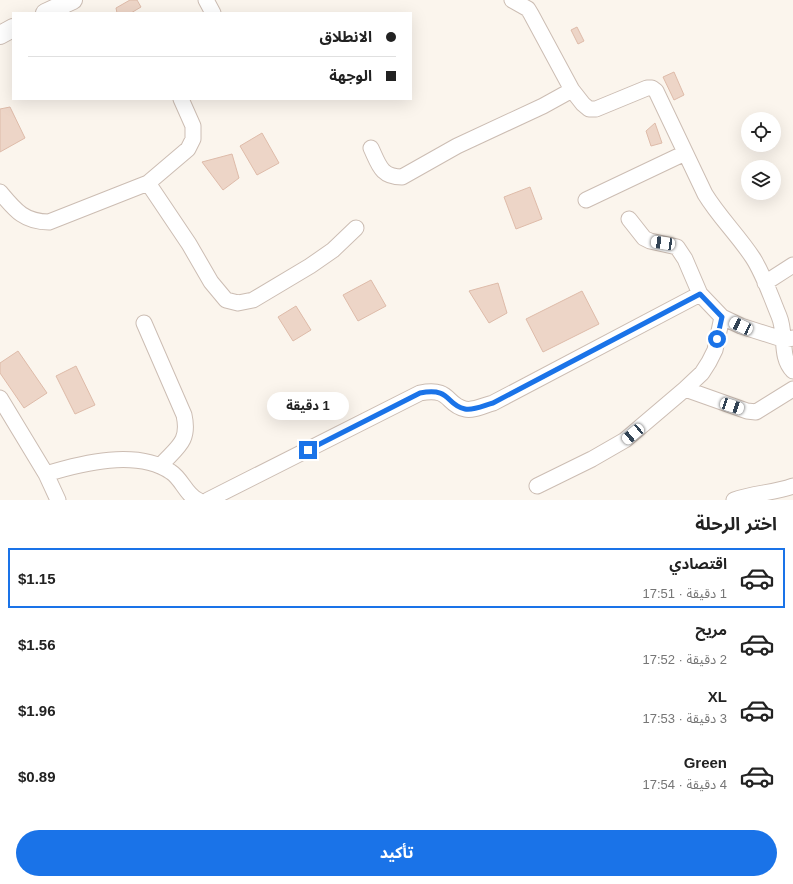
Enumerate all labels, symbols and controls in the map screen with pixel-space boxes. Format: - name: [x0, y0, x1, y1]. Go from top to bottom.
- text: الانطلاق: [320, 28, 372, 45]
- text: الوجهة: [329, 67, 372, 84]
- map controls: [741, 112, 781, 200]
- button: locate: [741, 112, 781, 152]
- button: layers: [741, 160, 781, 200]
- car: [650, 235, 676, 251]
- car: [728, 315, 754, 337]
- route start: [708, 330, 726, 348]
- callout: 1 دقيقة: [267, 392, 349, 420]
- car: [719, 397, 745, 415]
- text: 1 دقيقة: [286, 398, 330, 413]
- car: [620, 422, 646, 446]
- route end: [299, 441, 317, 459]
- text: اختر الرحلة: [695, 514, 777, 534]
- text: اقتصادي: [669, 555, 727, 572]
- icon: car: [739, 560, 775, 596]
- text: $1.15: [18, 570, 56, 587]
- text: 1 دقيقة · 17:51: [642, 586, 727, 601]
- text: مريح: [695, 621, 727, 638]
- icon: car: [739, 626, 775, 662]
- text: $1.56: [18, 636, 56, 653]
- text: 2 دقيقة · 17:52: [642, 652, 727, 667]
- text: XL: [708, 688, 727, 705]
- icon: car: [739, 692, 775, 728]
- text: $1.96: [18, 702, 56, 719]
- text: 3 دقيقة · 17:53: [642, 711, 727, 726]
- text: Green: [684, 754, 727, 771]
- icon: car: [739, 758, 775, 794]
- text: $0.89: [18, 768, 56, 785]
- text: 4 دقيقة · 17:54: [642, 777, 727, 792]
- button: تأكيد: [16, 830, 777, 876]

